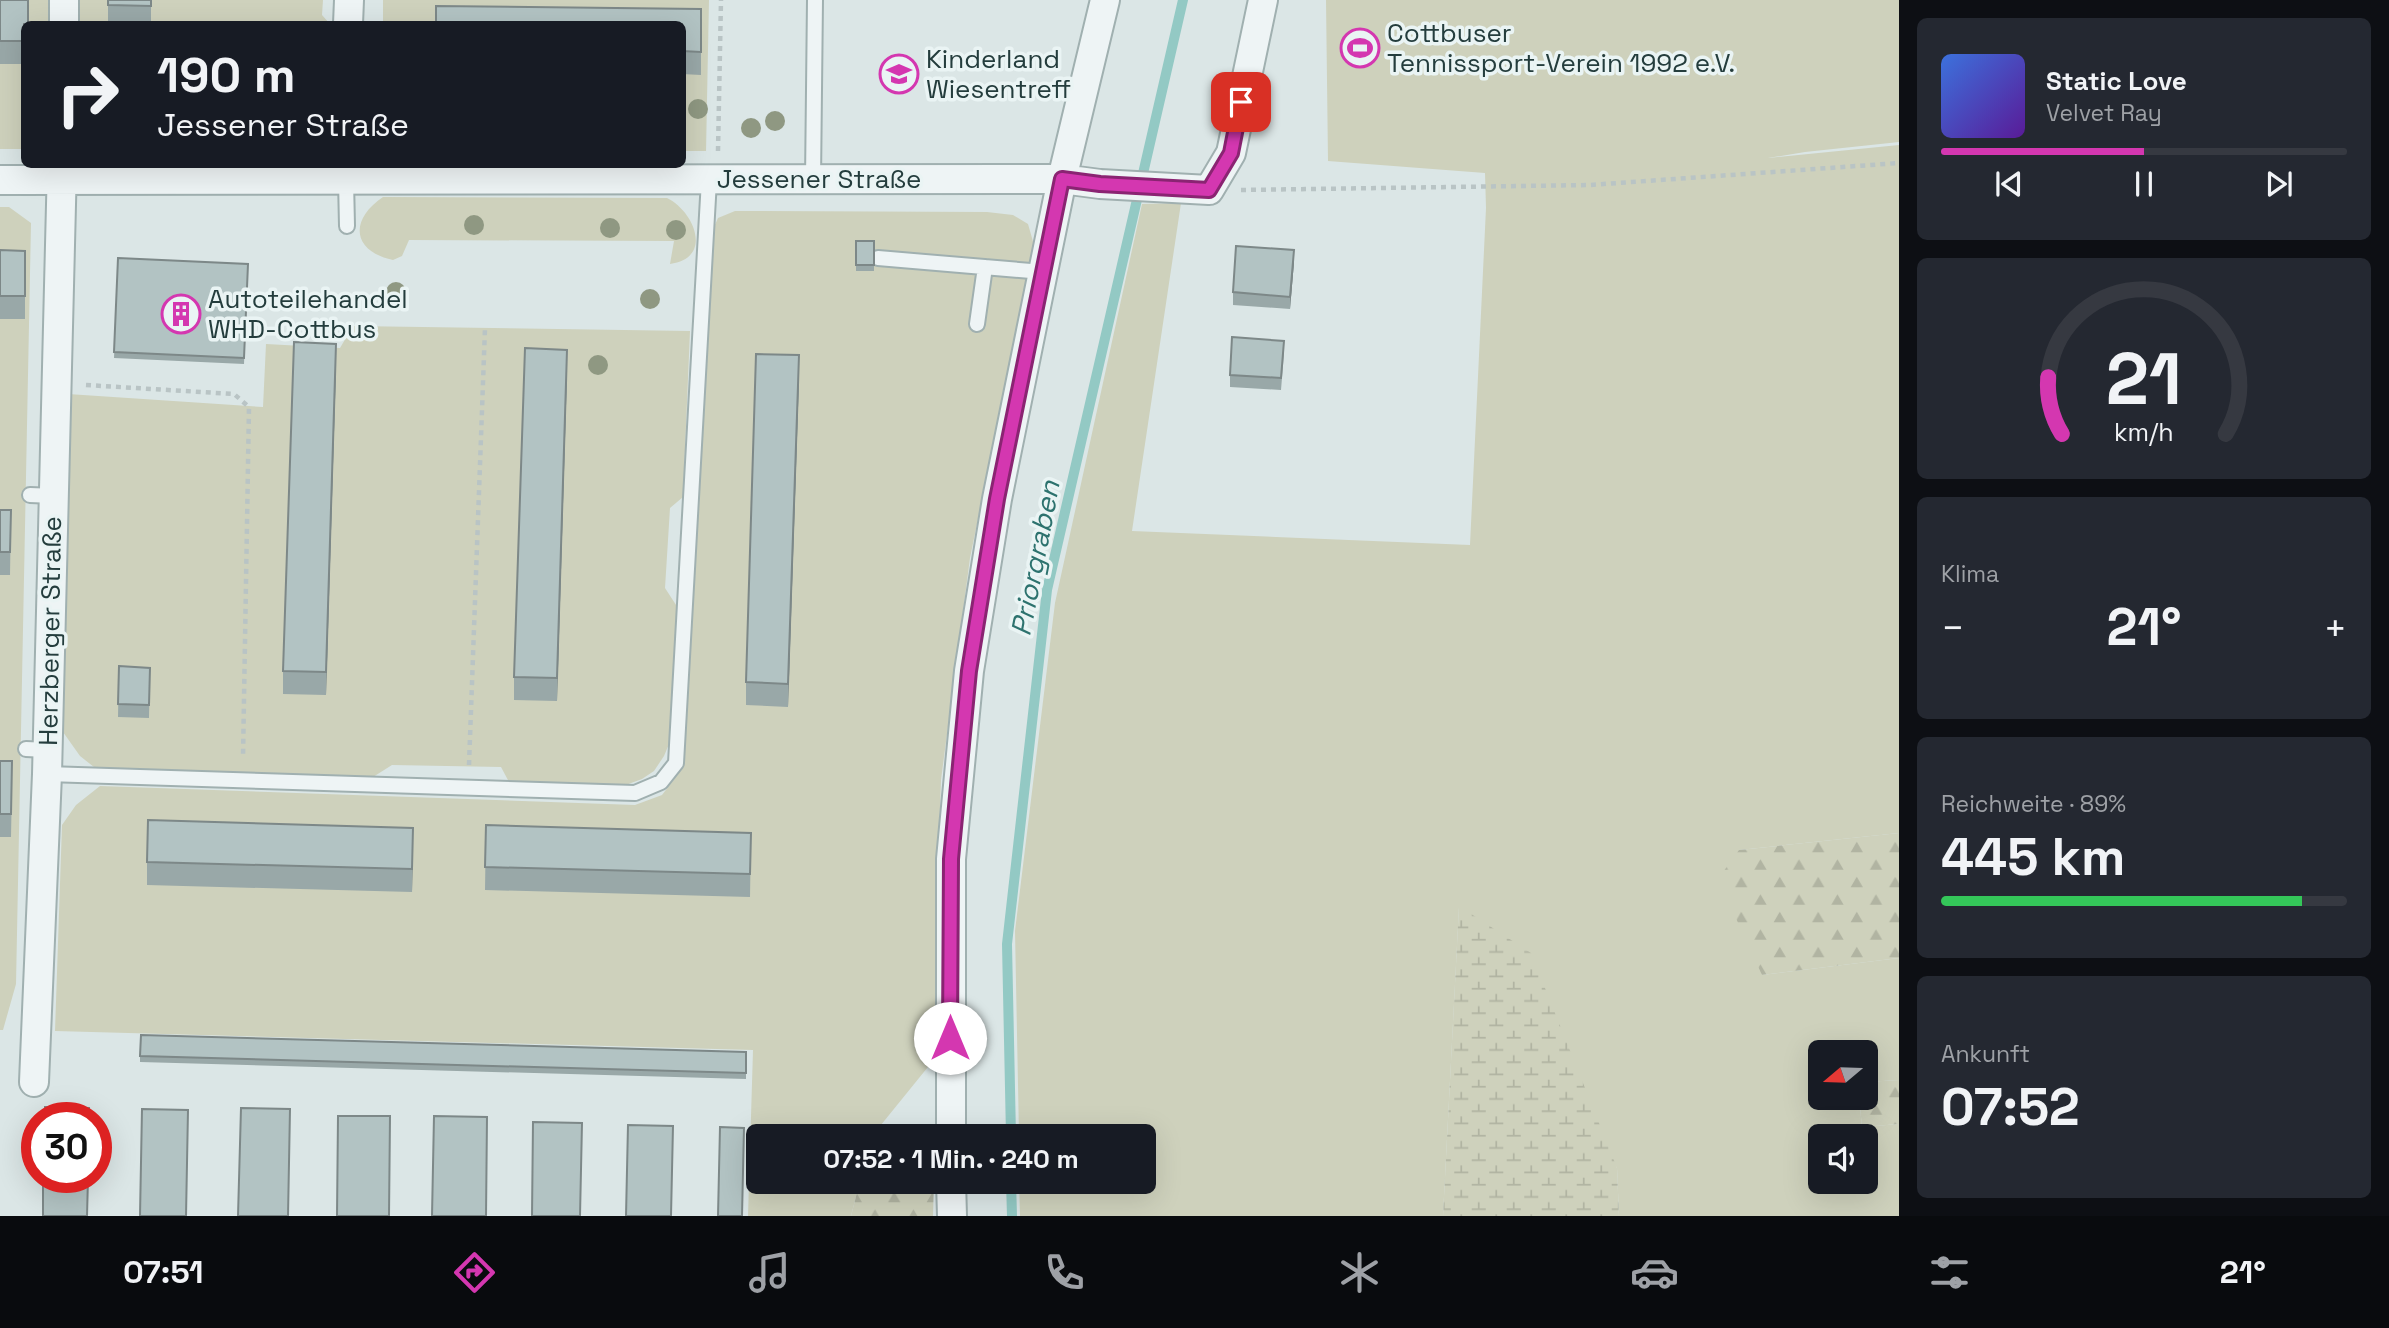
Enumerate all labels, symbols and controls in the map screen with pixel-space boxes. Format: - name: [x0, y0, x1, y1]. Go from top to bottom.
- place label: Cottbuser Tennissport-Verein 1992 e.V.: [1387, 16, 1735, 80]
- sports icon: Cottbuser Tennissport-Verein 1992 e.V.: [1339, 27, 1381, 69]
- place label: Kinderland Wiesentreff: [926, 42, 1071, 106]
- text: 190 m: [157, 44, 295, 106]
- icon: right: [42, 49, 133, 140]
- school or university icon: Kinderland Wiesentreff: [878, 53, 920, 95]
- text: Static Love: [2046, 64, 2187, 98]
- pin: [1211, 72, 1271, 132]
- icon: arrive: [1222, 83, 1260, 121]
- text: Velvet Ray: [2046, 98, 2162, 128]
- text: Jessener Straße: [157, 105, 409, 145]
- street label: Jessener Straße: [717, 162, 921, 196]
- icon: previous: [1990, 165, 2028, 203]
- icon: pause: [2125, 165, 2163, 203]
- icon: next: [2260, 165, 2298, 203]
- place label: Autoteilehandel WHD-Cottbus: [208, 282, 408, 346]
- building icon: Autoteilehandel WHD-Cottbus: [160, 293, 202, 335]
- text: 21: [2106, 333, 2182, 426]
- text: km/h: [2114, 416, 2174, 448]
- water label: Priorgraben: [1002, 476, 1068, 639]
- street label: Herzberger Straße: [31, 516, 69, 746]
- text: Klima: [1941, 559, 1999, 589]
- text: 21°: [2107, 594, 2181, 660]
- text: −: [1941, 604, 1965, 652]
- text: +: [2323, 604, 2347, 652]
- text: Reichweite · 89%: [1941, 789, 2126, 819]
- text: 445 km: [1941, 824, 2125, 890]
- position arrow: [913, 1001, 987, 1075]
- text: Ankunft: [1941, 1039, 2030, 1069]
- north arrow: [1808, 1040, 1878, 1110]
- map controls: [1808, 1040, 1878, 1194]
- text: 07:52: [1941, 1074, 2080, 1140]
- speed limit sign: 30: [21, 1102, 112, 1193]
- button: sound: [1808, 1124, 1878, 1194]
- text: 07:52 · 1 Min. · 240 m: [823, 1142, 1079, 1176]
- icon: directions: [450, 1248, 499, 1297]
- icon: music: [745, 1248, 794, 1297]
- icon: phone: [1040, 1248, 1089, 1297]
- icon: climate: [1335, 1248, 1384, 1297]
- icon: car: [1630, 1248, 1679, 1297]
- icon: filters: [1925, 1248, 1974, 1297]
- text: 07:51: [123, 1252, 203, 1292]
- text: 21°: [2220, 1252, 2266, 1292]

